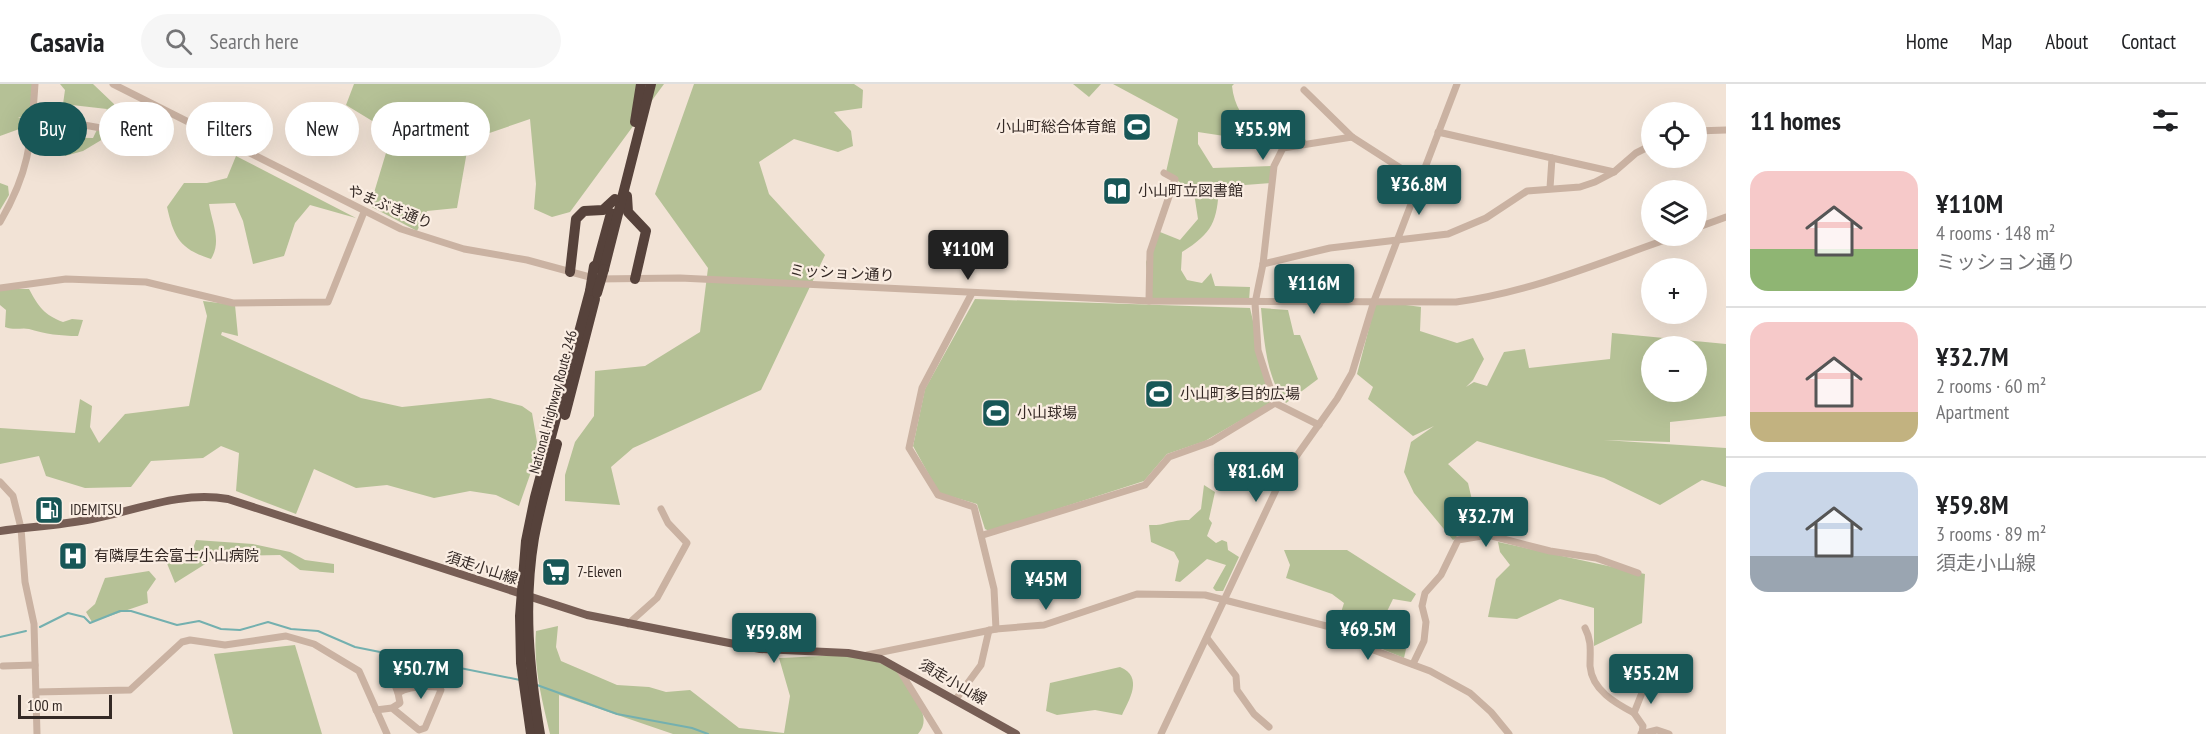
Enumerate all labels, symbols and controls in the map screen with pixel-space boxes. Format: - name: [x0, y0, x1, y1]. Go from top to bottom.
- search box: [141, 14, 561, 68]
- text: Casavia: [30, 23, 105, 60]
- icon: search: [162, 25, 195, 58]
- text: Search here: [210, 27, 299, 55]
- text: Home: [1906, 28, 1948, 55]
- text: Map: [1981, 28, 2012, 55]
- text: About: [2045, 28, 2088, 55]
- text: Contact: [2121, 28, 2176, 55]
- chip: Buy: [18, 102, 87, 156]
- chip: Rent: [99, 102, 174, 156]
- chip: Filters: [186, 102, 273, 156]
- chip: New: [285, 102, 359, 156]
- chip: Apartment: [371, 102, 490, 156]
- map controls: [1641, 102, 1707, 402]
- button: locate: [1641, 102, 1707, 168]
- text: 11 homes: [1750, 104, 1841, 137]
- icon: filters: [2149, 104, 2182, 137]
- pin: ¥55.9M: [1214, 110, 1312, 161]
- sports icon: 小山町総合体育館: [1121, 111, 1153, 143]
- text: ¥55.9M: [1235, 116, 1291, 142]
- place label: 小山町総合体育館: [996, 117, 1116, 136]
- pin: ¥36.8M: [1370, 165, 1468, 216]
- text: ¥36.8M: [1391, 171, 1447, 197]
- library icon: 小山町立図書館: [1101, 175, 1133, 207]
- street label: やまぶき通り: [345, 180, 435, 233]
- button: layers: [1641, 180, 1707, 246]
- place label: 小山町立図書館: [1138, 181, 1243, 200]
- text: ¥110M: [1936, 187, 2003, 220]
- icon: home: [1798, 195, 1870, 267]
- text: 4 rooms · 148 m²: [1936, 220, 2055, 246]
- pin: ¥110M: [926, 230, 1010, 281]
- text: ¥110M: [942, 236, 994, 262]
- text: ミッション通り: [1936, 249, 2076, 275]
- button: +: [1641, 258, 1707, 324]
- street label: ミッション通り: [789, 260, 895, 285]
- pin: ¥116M: [1272, 264, 1356, 315]
- text: ¥116M: [1288, 270, 1340, 296]
- street label: National Highway Route 246: [524, 328, 581, 476]
- button: −: [1641, 336, 1707, 402]
- text: ¥32.7M: [1936, 340, 2009, 373]
- icon: home: [1798, 346, 1870, 418]
- text: 2 rooms · 60 m²: [1936, 373, 2046, 399]
- sports icon: 小山町多目的広場: [1143, 378, 1175, 410]
- place label: 小山町多目的広場: [1180, 384, 1300, 403]
- sports icon: 小山球場: [980, 397, 1012, 429]
- text: Apartment: [1936, 399, 2009, 425]
- place label: 小山球場: [1017, 403, 1077, 422]
- pin: ¥81.6M: [1207, 452, 1305, 503]
- text: ¥81.6M: [1228, 458, 1284, 484]
- text: ¥59.8M: [1936, 488, 2009, 521]
- fuel station icon: IDEMITSU: [33, 494, 65, 526]
- icon: home: [1798, 496, 1870, 568]
- pin: ¥32.7M: [1437, 497, 1535, 548]
- place label: IDEMITSU: [70, 500, 122, 519]
- text: ¥32.7M: [1458, 503, 1514, 529]
- text: 3 rooms · 89 m²: [1936, 521, 2046, 547]
- hospital icon: 有隣厚生会富士小山病院: [57, 540, 89, 572]
- place label: 有隣厚生会富士小山病院: [94, 546, 259, 565]
- street label: 須走小山線: [444, 547, 521, 588]
- text: 須走小山線: [1936, 550, 2036, 576]
- supermarket icon: 7-Eleven: [540, 556, 572, 588]
- pin: ¥45M: [1010, 560, 1082, 611]
- place label: 7-Eleven: [577, 562, 622, 581]
- text: ¥45M: [1025, 566, 1067, 592]
- pin: ¥69.5M: [1319, 610, 1417, 661]
- pin: ¥59.8M: [725, 613, 823, 664]
- text: ¥69.5M: [1340, 616, 1396, 642]
- text: ¥59.8M: [746, 619, 802, 645]
- pin: ¥50.7M: [372, 649, 470, 700]
- pin: ¥55.2M: [1602, 654, 1700, 705]
- text: ¥50.7M: [393, 655, 449, 681]
- street label: 須走小山線: [916, 655, 990, 709]
- text: ¥55.2M: [1623, 660, 1679, 686]
- scale bar: [18, 692, 112, 720]
- text: 100 m: [27, 695, 62, 715]

